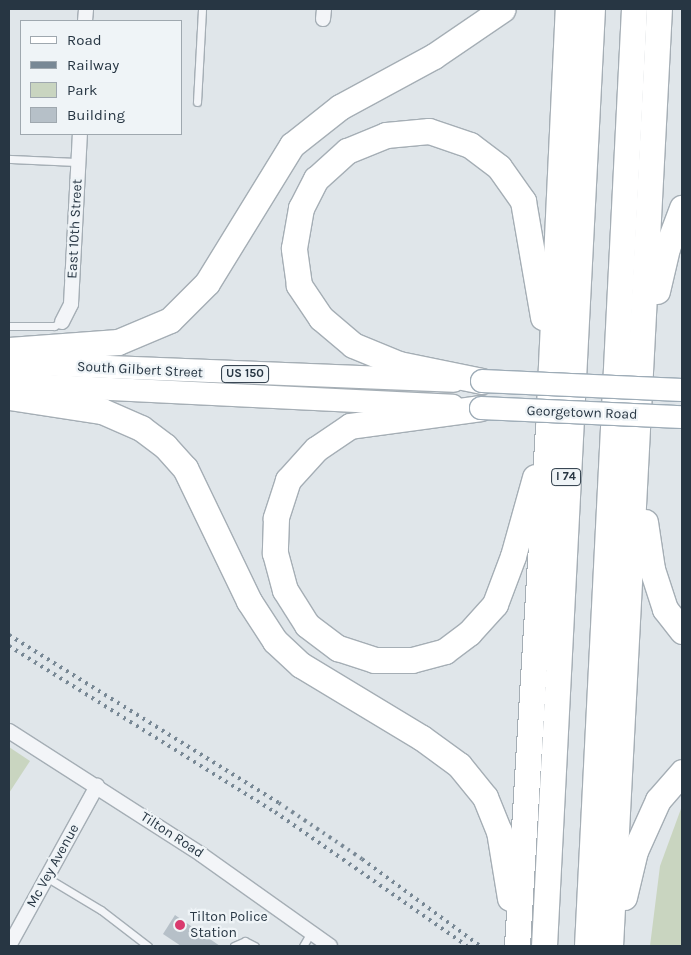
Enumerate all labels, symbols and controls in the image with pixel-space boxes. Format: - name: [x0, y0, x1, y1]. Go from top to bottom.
- legend: [20, 20, 182, 135]
- text: Road: [67, 31, 102, 49]
- text: Railway: [67, 56, 119, 74]
- text: Park: [67, 81, 97, 99]
- text: Building: [67, 106, 125, 124]
- street label: East 10th Street: [64, 179, 86, 279]
- street label: South Gilbert Street: [76, 358, 204, 382]
- road number: US 150: [220, 364, 270, 384]
- street label: Georgetown Road: [526, 403, 638, 423]
- road number: I 74: [551, 468, 581, 487]
- street label: Tilton Road: [137, 808, 207, 862]
- street label: Mc Vey Avenue: [23, 821, 83, 911]
- place label: Tilton Police Station: [190, 909, 268, 942]
- marker: Tilton Police Station: [174, 919, 186, 931]

